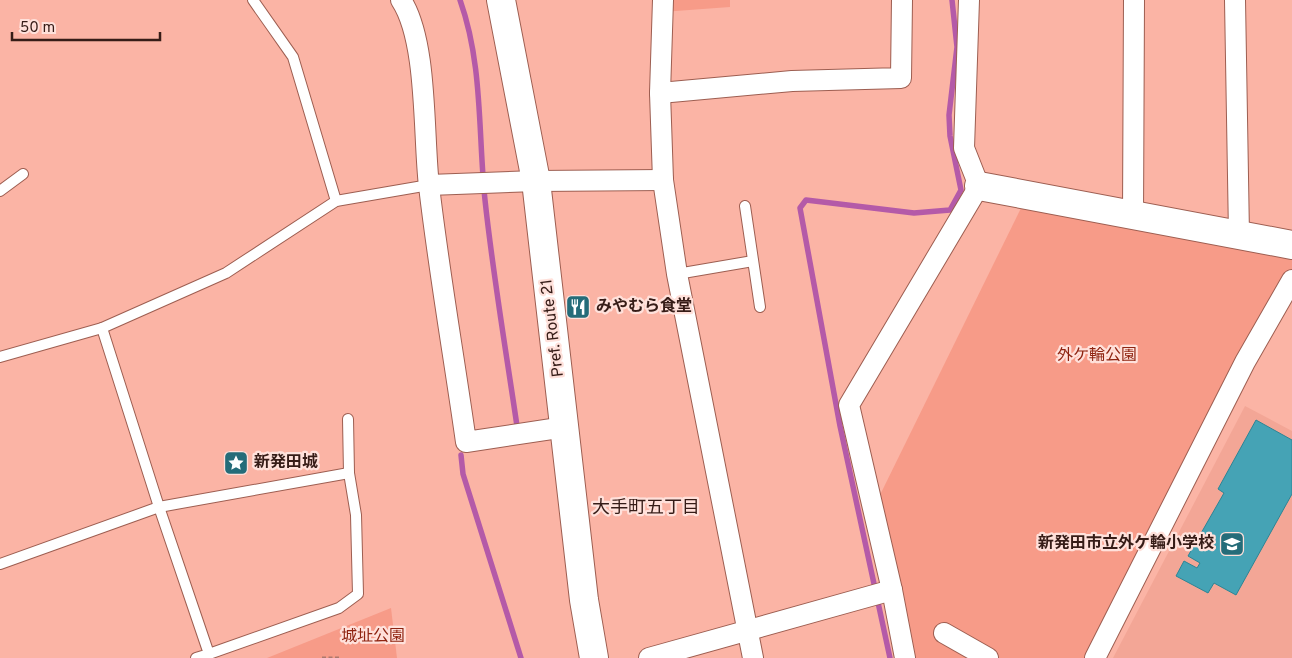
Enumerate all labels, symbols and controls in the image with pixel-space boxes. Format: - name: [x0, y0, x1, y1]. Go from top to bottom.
- scale bar: [12, 10, 160, 42]
- text: 50 m: [20, 19, 55, 38]
- street label: Pref. Route 21: [537, 278, 569, 378]
- restaurant icon: みやむら食堂: [565, 294, 591, 320]
- place label: みやむら食堂: [596, 297, 692, 317]
- park label: 外ケ輪公園: [1057, 346, 1137, 366]
- place icon: 新発田城: [223, 450, 249, 476]
- place label: 新発田城: [254, 452, 318, 473]
- district label: 大手町五丁目: [592, 497, 700, 520]
- school or university icon: 新発田市立外ケ輪小学校: [1219, 531, 1245, 557]
- place label: 新発田市立外ケ輪小学校: [1038, 533, 1214, 554]
- park label: 城址公園: [341, 627, 405, 647]

